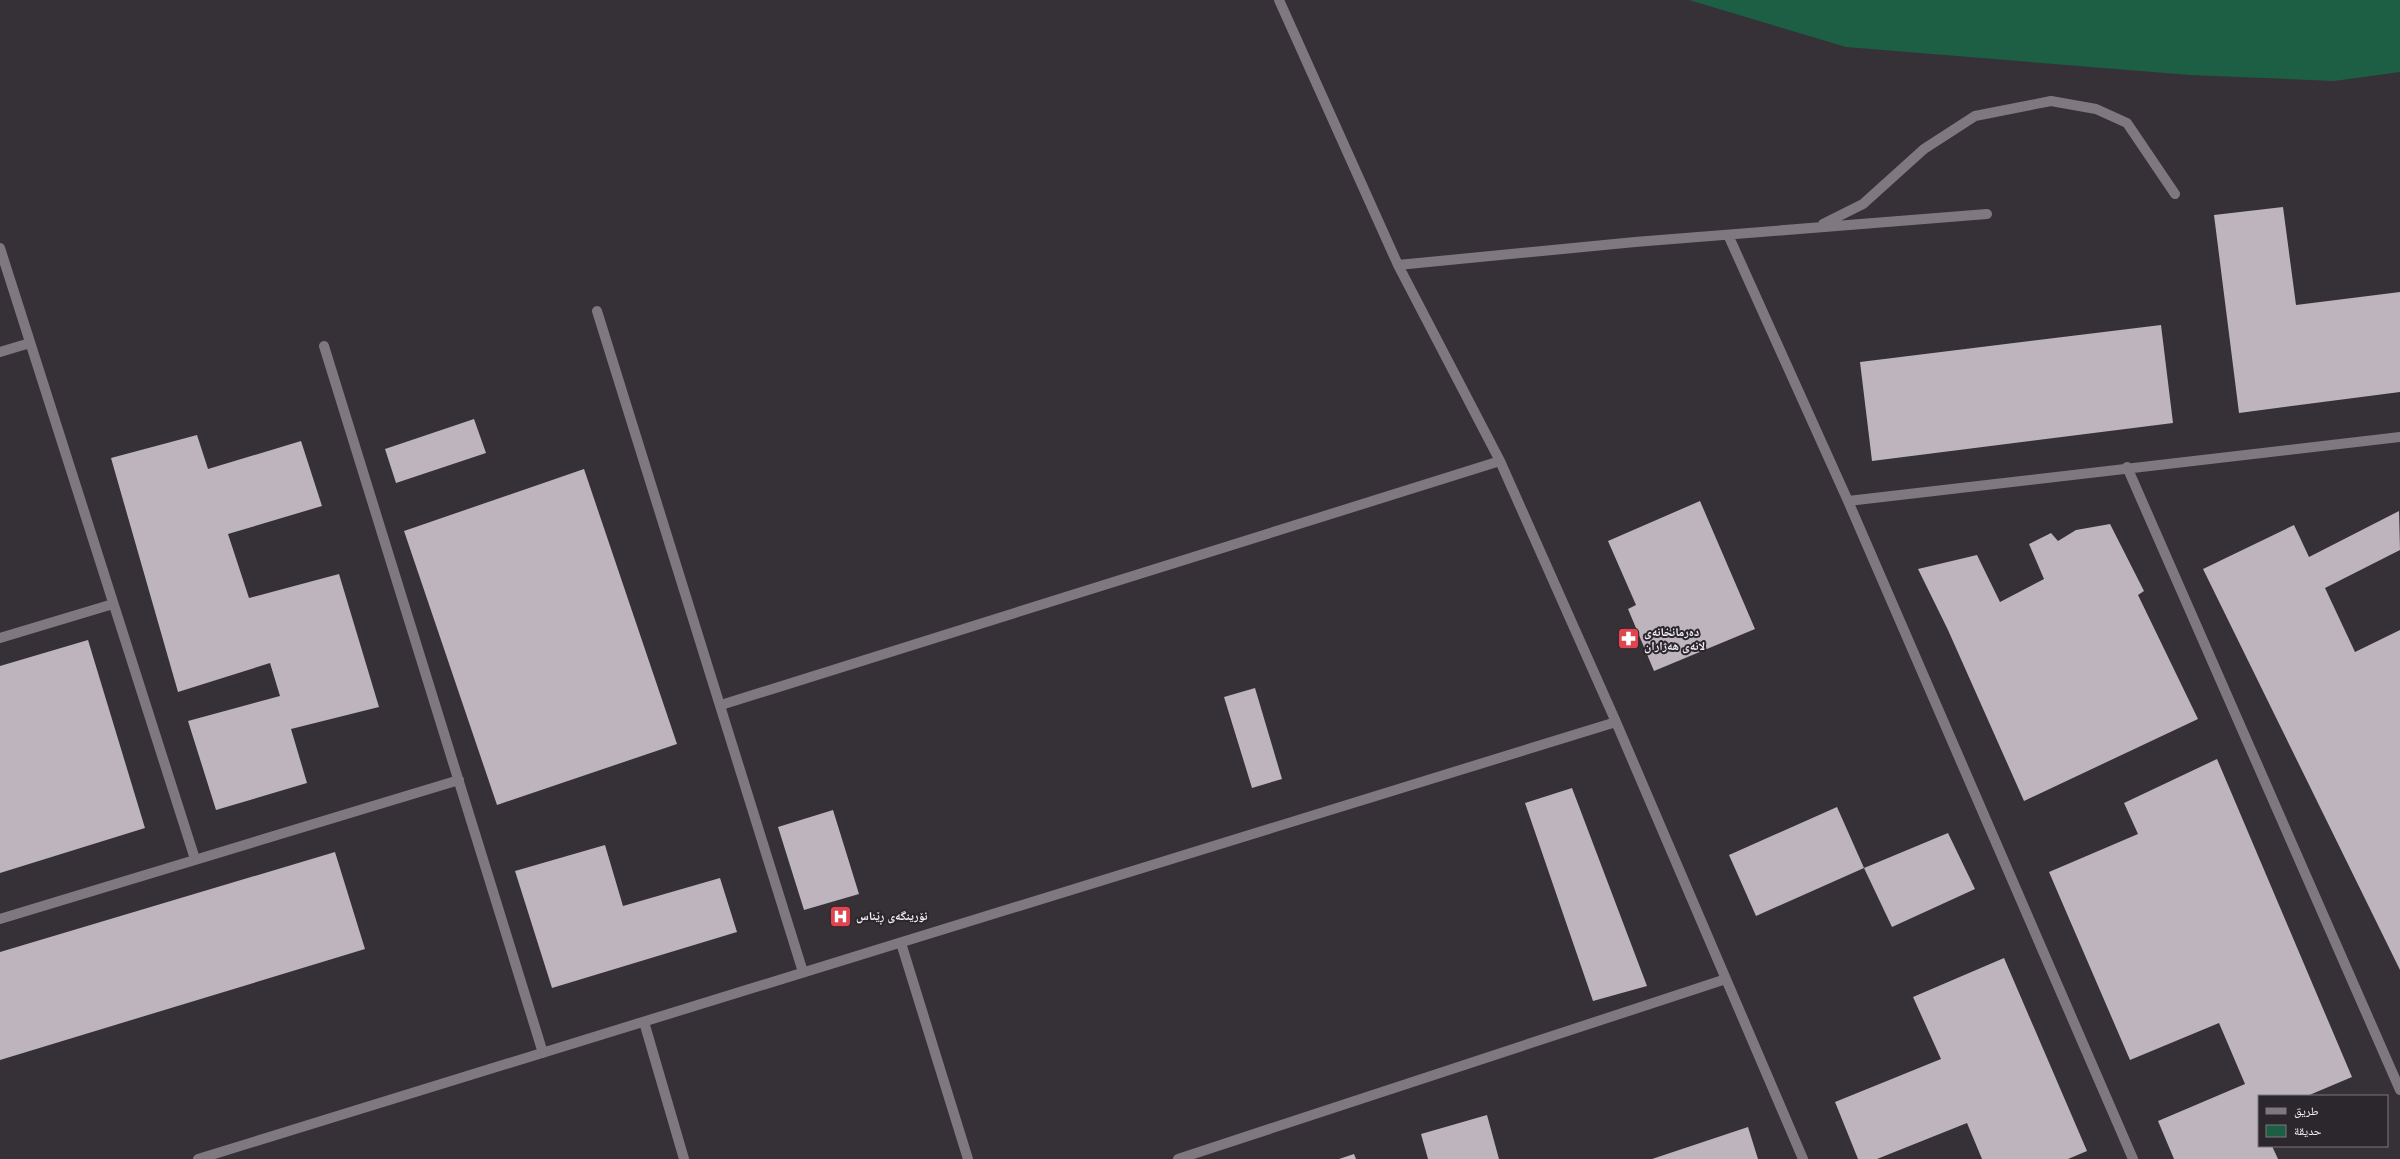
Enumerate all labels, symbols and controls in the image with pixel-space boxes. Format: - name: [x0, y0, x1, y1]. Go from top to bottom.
- place label: دەرمانخانەی لانەی هەژاران: [1644, 623, 1705, 654]
- pharmacy icon: دەرمانخانەی لانەی هەژاران: [1616, 626, 1642, 652]
- hospital icon: نۆرینگەی ڕێناس: [828, 903, 854, 929]
- place label: نۆرینگەی ڕێناس: [856, 907, 928, 925]
- legend: [2258, 1095, 2388, 1147]
- text: طريق: [2294, 1102, 2319, 1119]
- text: حديقة: [2294, 1122, 2322, 1139]

